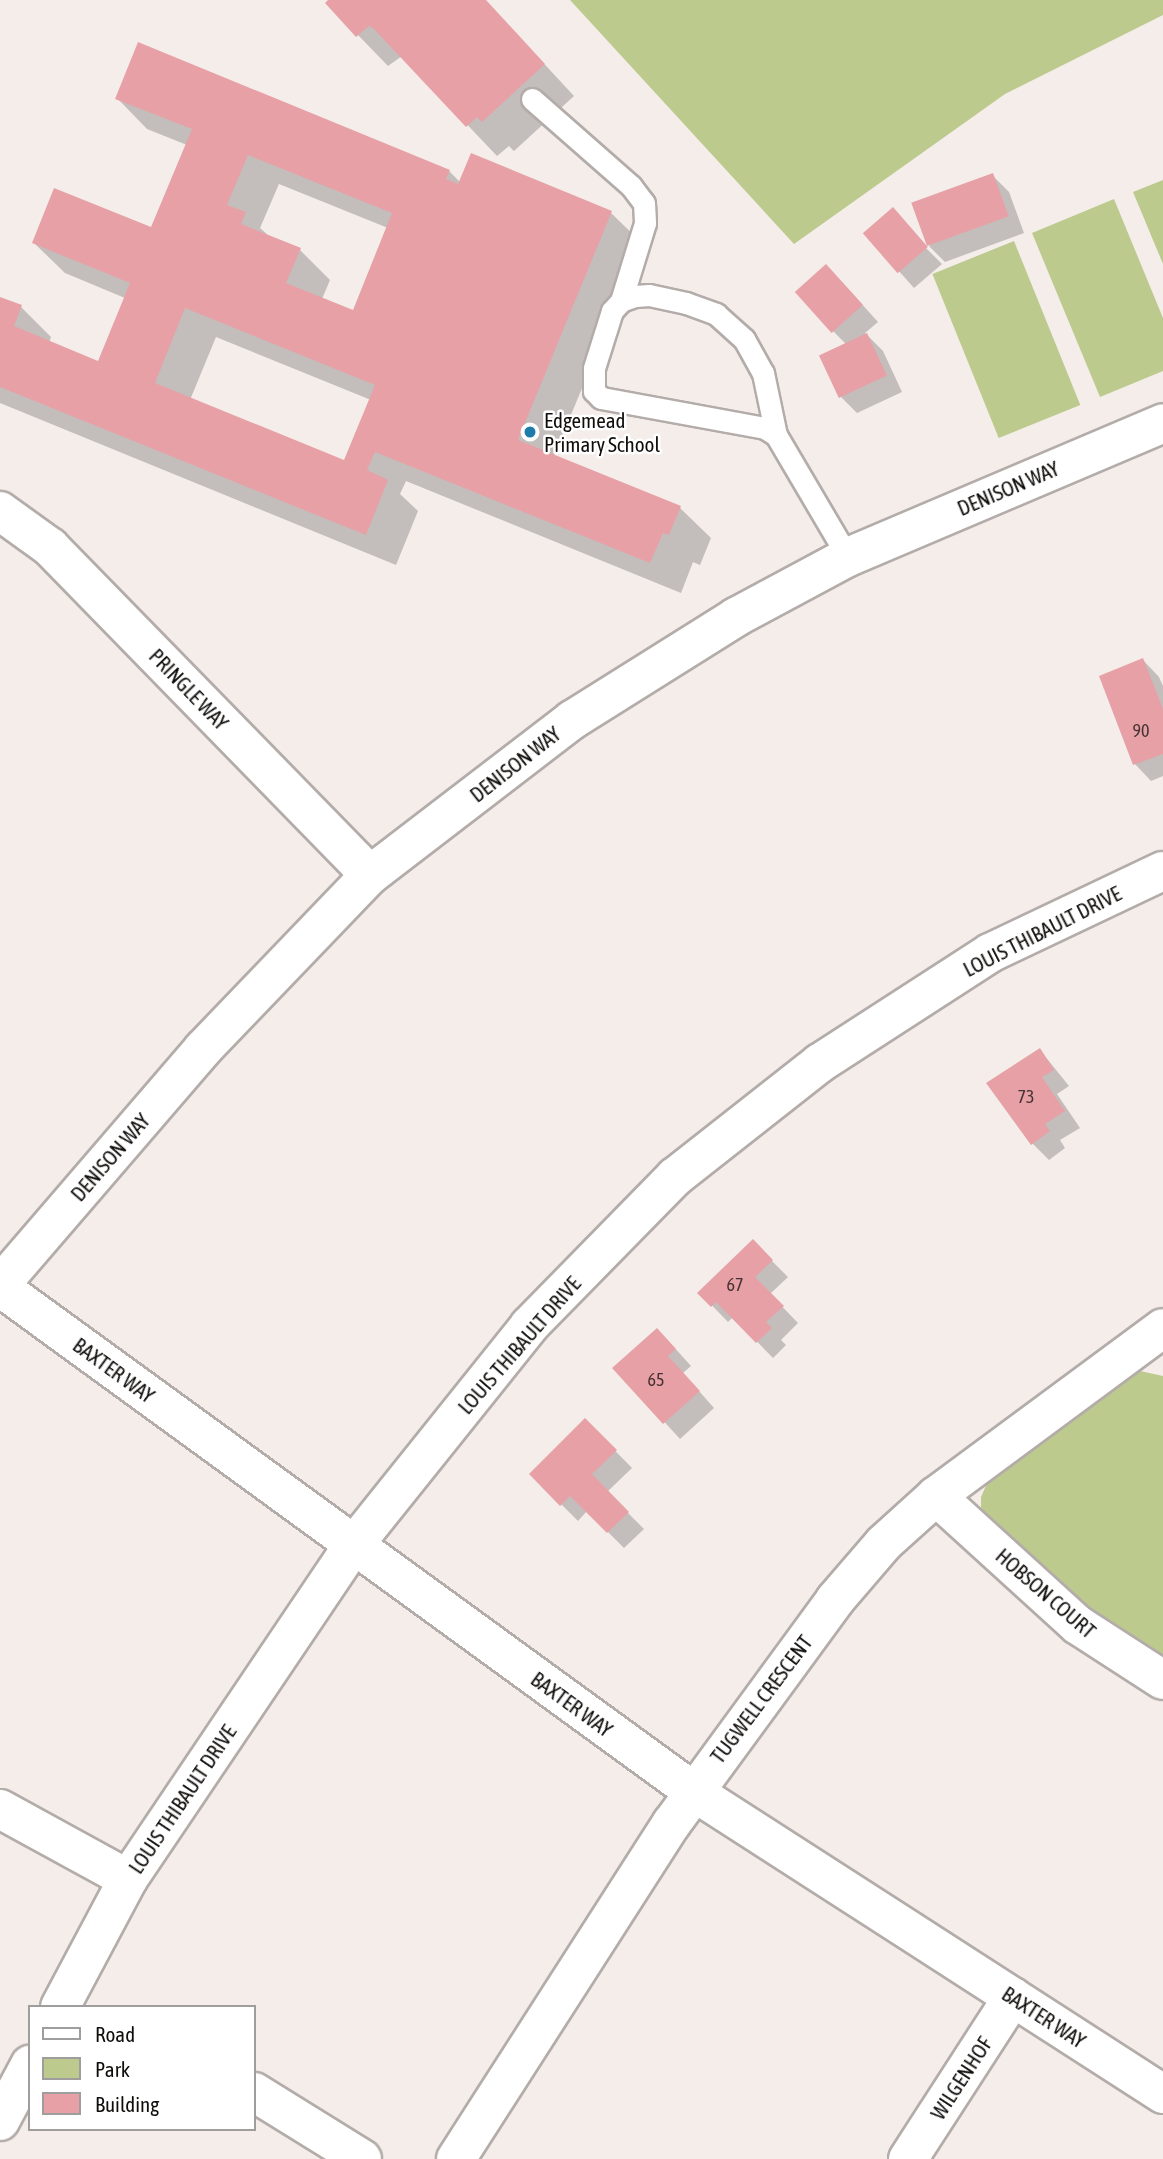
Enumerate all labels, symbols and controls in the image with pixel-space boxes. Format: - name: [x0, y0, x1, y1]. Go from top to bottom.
- place label: Edgemead Primary School: [544, 407, 660, 457]
- marker: Edgemead Primary School: [522, 424, 538, 440]
- street label: DENISON WAY: [953, 455, 1063, 521]
- street label: PRINGLE WAY: [144, 643, 234, 735]
- house number: 90: [1133, 720, 1149, 742]
- street label: DENISON WAY: [465, 721, 565, 807]
- street label: LOUIS THIBAULT DRIVE: [959, 880, 1125, 982]
- house number: 73: [1018, 1086, 1034, 1108]
- street label: DENISON WAY: [65, 1108, 155, 1206]
- street label: LOUIS THIBAULT DRIVE: [452, 1271, 586, 1419]
- house number: 67: [727, 1274, 743, 1296]
- street label: BAXTER WAY: [68, 1332, 160, 1408]
- house number: 65: [648, 1369, 664, 1391]
- street label: HOBSON COURT: [991, 1543, 1101, 1643]
- street label: TUGWELL CRESCENT: [705, 1630, 817, 1768]
- street label: BAXTER WAY: [526, 1666, 618, 1742]
- street label: LOUIS THIBAULT DRIVE: [123, 1720, 241, 1878]
- street label: BAXTER WAY: [997, 1981, 1091, 2053]
- legend: [28, 2005, 256, 2131]
- text: Road: [95, 2022, 135, 2046]
- street label: WILGENHOF: [925, 2032, 997, 2124]
- text: Park: [95, 2057, 130, 2081]
- text: Building: [95, 2092, 159, 2116]

